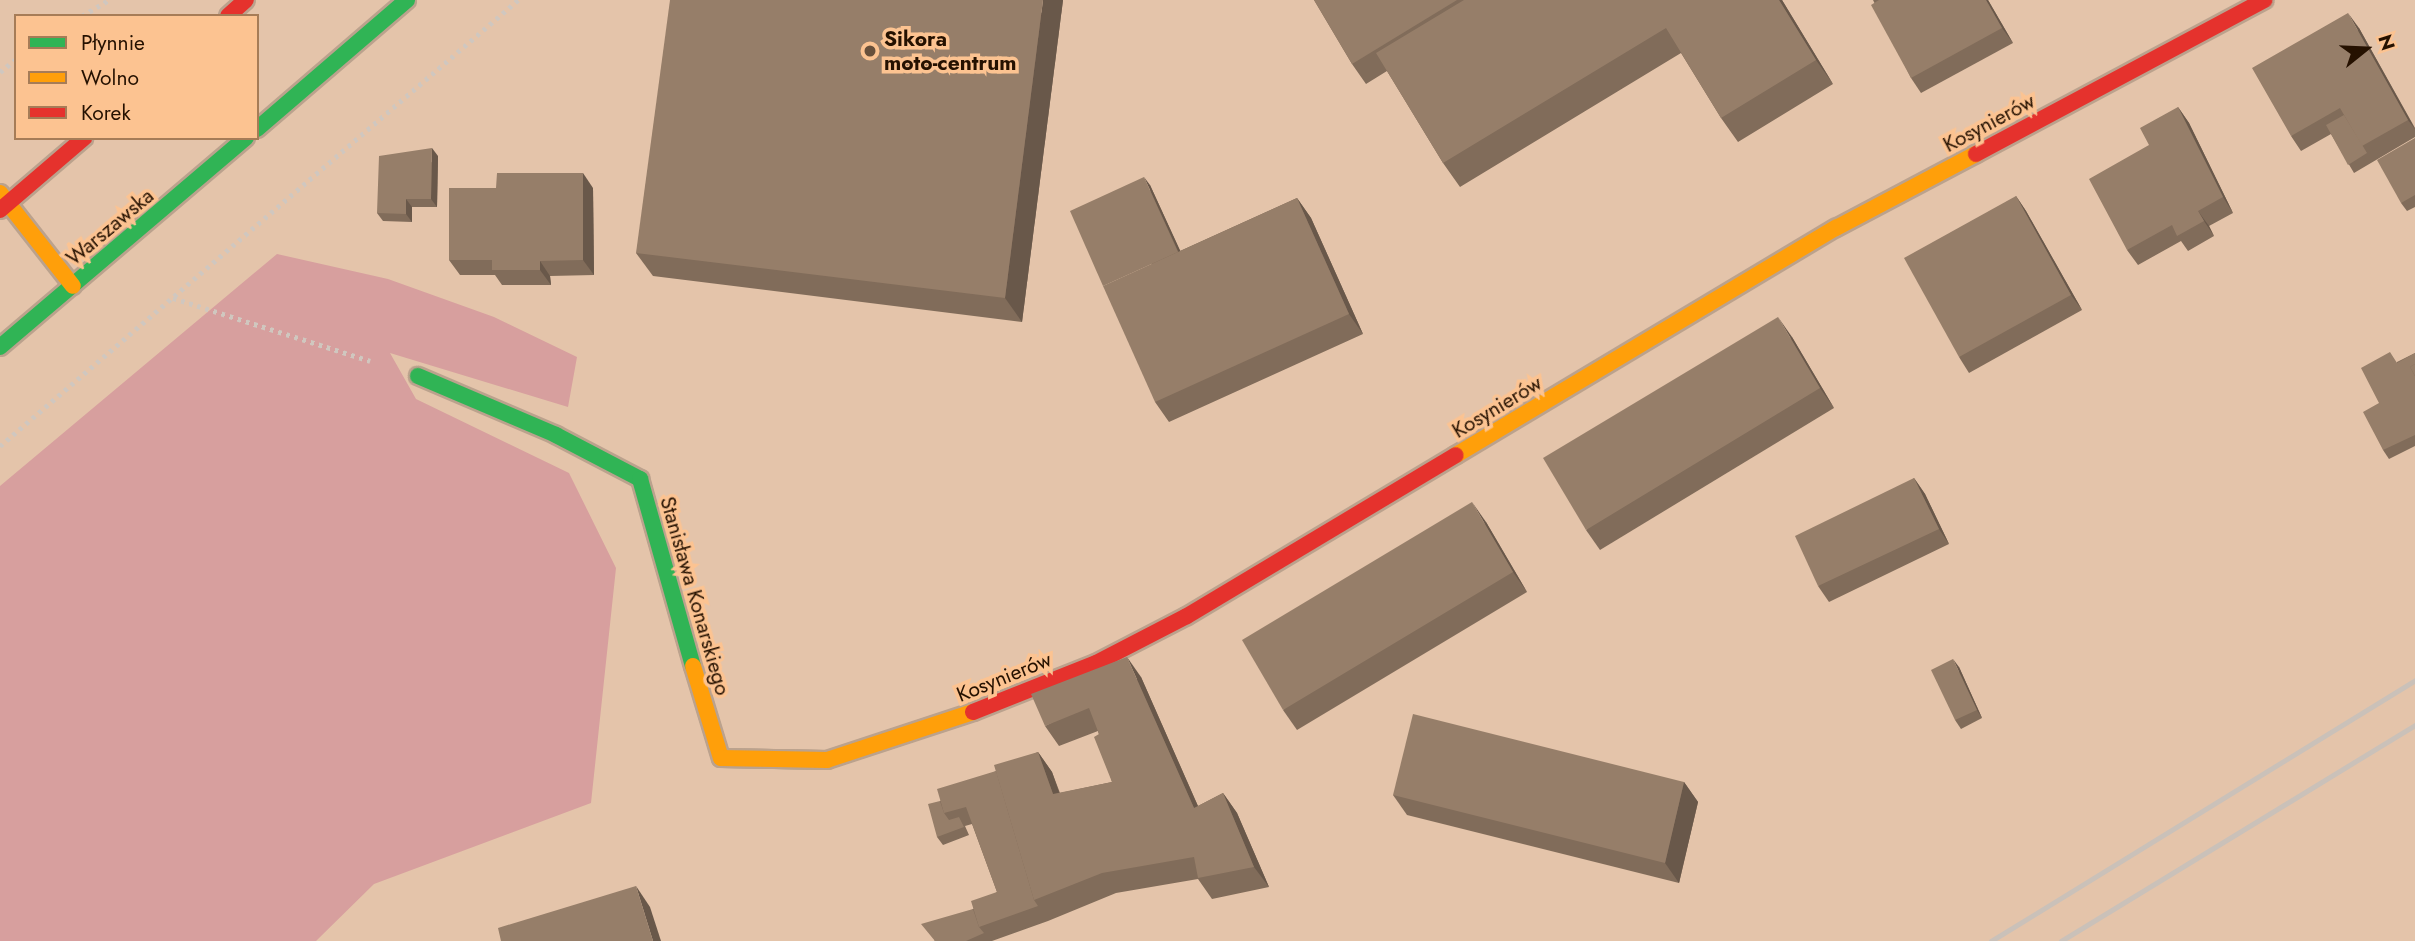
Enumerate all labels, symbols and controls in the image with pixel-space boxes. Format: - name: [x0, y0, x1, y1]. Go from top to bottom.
- legend: [14, 14, 259, 140]
- north arrow: [2331, 14, 2401, 84]
- place label: Sikora moto-centrum: [884, 26, 1016, 76]
- text: Płynnie: [81, 28, 145, 58]
- text: N: [2371, 31, 2402, 54]
- marker: Sikora moto-centrum: [862, 43, 878, 59]
- text: Wolno: [81, 63, 139, 93]
- street label: Kosynierów: [1939, 88, 2039, 158]
- text: Korek: [81, 98, 131, 128]
- street label: Warszawska: [61, 183, 159, 271]
- street label: Kosynierów: [1448, 370, 1546, 444]
- street label: Stanisława Konarskiego: [655, 494, 735, 698]
- street label: Kosynierów: [953, 647, 1055, 707]

